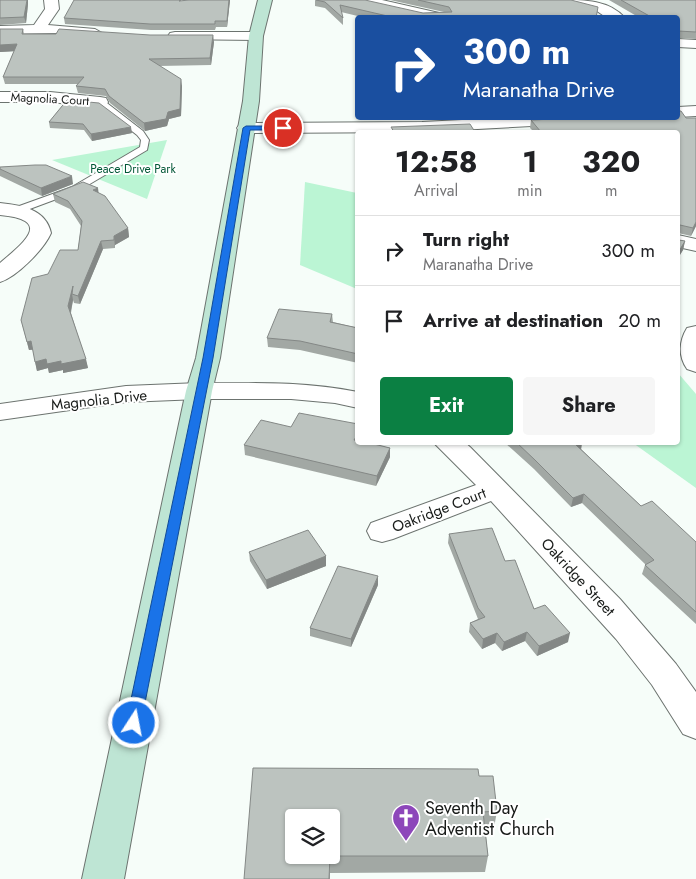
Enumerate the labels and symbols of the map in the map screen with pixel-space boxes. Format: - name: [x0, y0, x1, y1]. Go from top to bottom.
- street label: Magnolia Court: [10, 88, 90, 110]
- pin: [262, 107, 304, 149]
- park label: Peace Drive Park: [90, 160, 176, 178]
- street label: Magnolia Drive: [50, 384, 148, 416]
- street label: Oakridge Court: [389, 482, 490, 538]
- street label: Oakridge Street: [536, 533, 620, 621]
- position arrow: [107, 696, 159, 748]
- place label: Seventh Day Adventist Church: [425, 795, 555, 842]
- church icon: Seventh Day Adventist Church: [391, 803, 421, 842]

